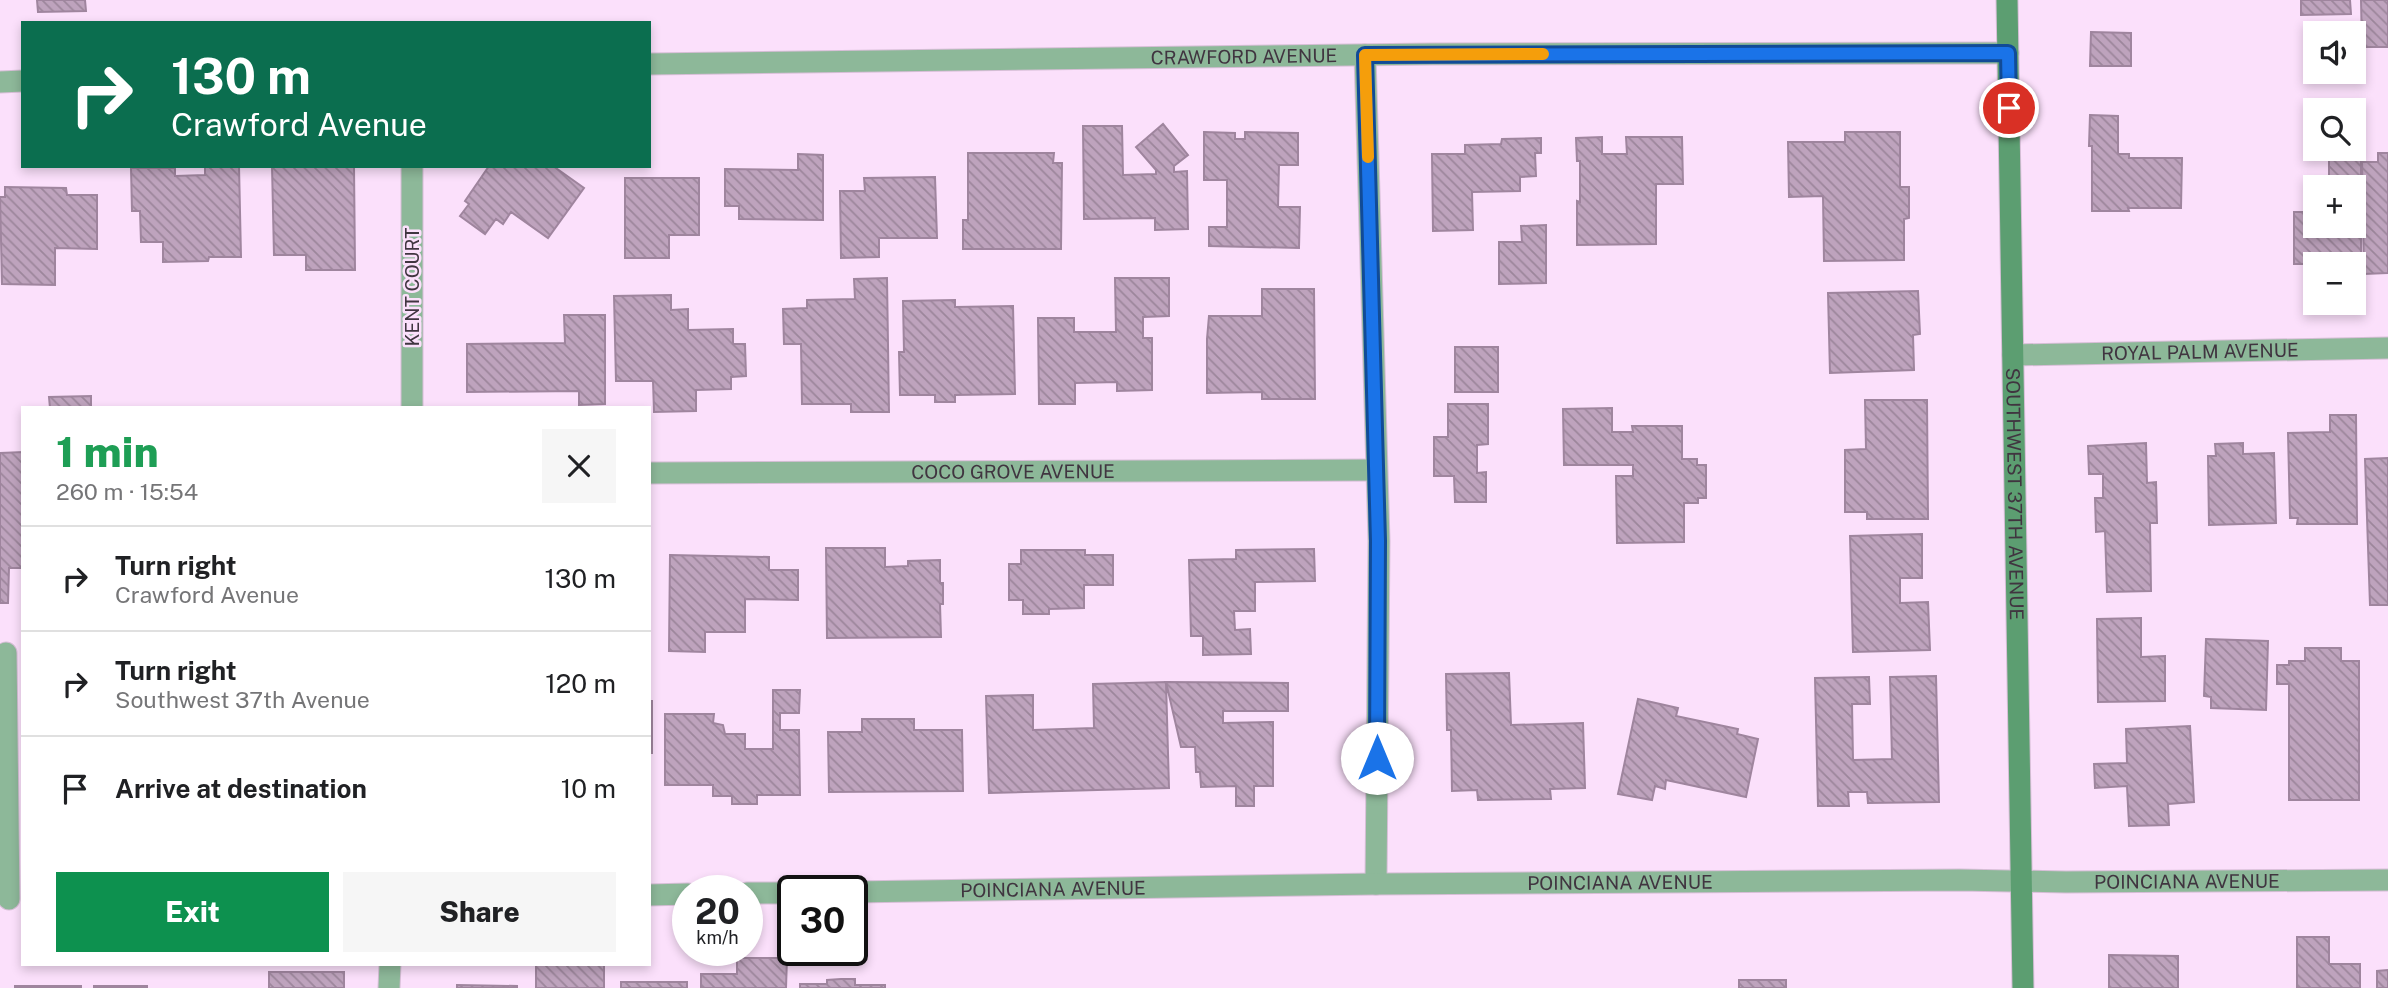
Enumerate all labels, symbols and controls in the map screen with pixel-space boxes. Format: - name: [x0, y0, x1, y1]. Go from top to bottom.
- map controls: [2303, 21, 2366, 315]
- button: sound: [2303, 21, 2366, 84]
- street label: CRAWFORD AVENUE: [1150, 44, 1337, 69]
- text: 130 m: [171, 47, 311, 105]
- icon: right: [56, 49, 147, 140]
- pin: [1979, 78, 2039, 138]
- icon: arrive: [1990, 89, 2028, 127]
- button: search: [2303, 98, 2366, 161]
- text: Crawford Avenue: [171, 106, 427, 143]
- button: +: [2303, 175, 2366, 238]
- street label: KENT COURT: [401, 227, 423, 347]
- button: −: [2303, 252, 2366, 315]
- street label: ROYAL PALM AVENUE: [2101, 339, 2299, 364]
- street label: SOUTHWEST 37TH AVENUE: [2002, 368, 2028, 620]
- text: 1 min: [56, 427, 159, 476]
- button: close: [542, 429, 616, 503]
- street label: COCO GROVE AVENUE: [911, 460, 1115, 483]
- text: 260 m · 15:54: [56, 478, 198, 505]
- text: Turn right: [115, 550, 237, 581]
- icon: right: [56, 560, 94, 598]
- text: 130 m: [544, 563, 616, 594]
- text: Crawford Avenue: [115, 581, 299, 608]
- text: Turn right: [115, 655, 237, 686]
- icon: right: [56, 665, 94, 703]
- text: 120 m: [545, 668, 616, 699]
- text: Southwest 37th Avenue: [115, 686, 370, 713]
- position arrow: [1340, 721, 1414, 795]
- icon: arrive: [56, 770, 94, 808]
- text: Arrive at destination: [115, 773, 367, 804]
- text: 10 m: [561, 773, 616, 804]
- street label: POINCIANA AVENUE: [2094, 870, 2280, 893]
- street label: POINCIANA AVENUE: [1527, 871, 1713, 894]
- button: Exit: [56, 872, 329, 952]
- button: Share: [343, 872, 616, 952]
- speed limit sign: 30: [777, 875, 868, 966]
- street label: POINCIANA AVENUE: [960, 877, 1146, 901]
- text: 20: [695, 891, 740, 932]
- text: km/h: [696, 927, 739, 948]

